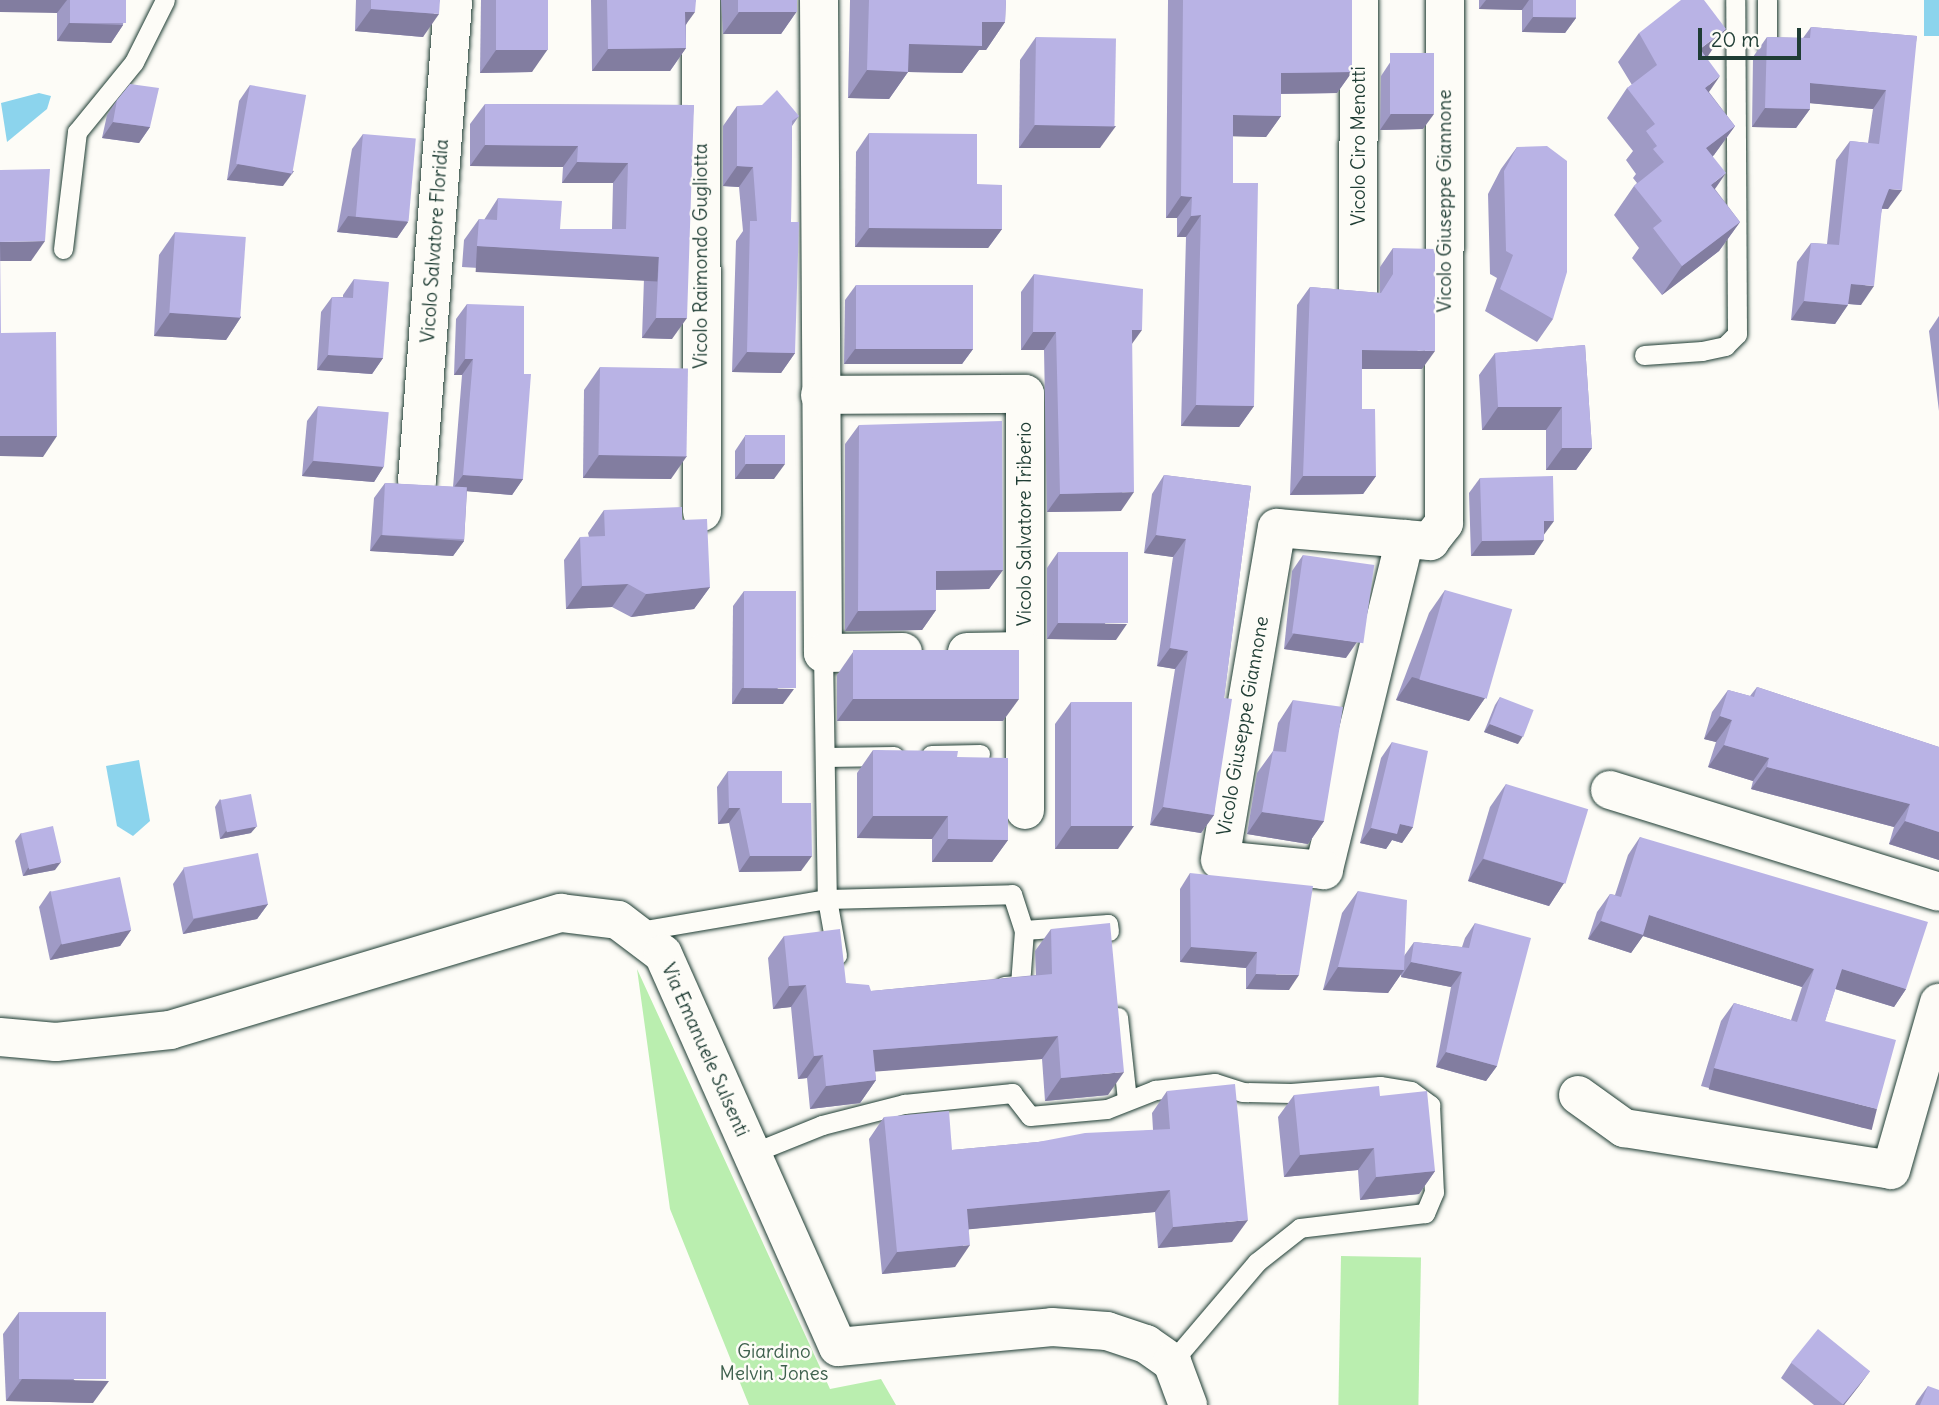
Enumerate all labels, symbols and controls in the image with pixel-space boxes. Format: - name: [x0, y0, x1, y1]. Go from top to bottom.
- scale bar: [1701, 14, 1804, 58]
- text: 20 m: [1711, 26, 1760, 53]
- street label: Vicolo Ciro Menotti: [1348, 66, 1370, 226]
- street label: Vicolo Giuseppe Giannone: [1434, 90, 1456, 312]
- street label: Vicolo Salvatore Floridia: [416, 138, 454, 344]
- street label: Vicolo Raimondo Gugliotta: [690, 143, 712, 369]
- street label: Vicolo Salvatore Triberio: [1014, 422, 1036, 626]
- street label: Vicolo Giuseppe Giannone: [1212, 614, 1274, 838]
- street label: Via Emanuele Sulsenti: [656, 960, 754, 1140]
- park label: Giardino Melvin Jones: [720, 1341, 828, 1385]

